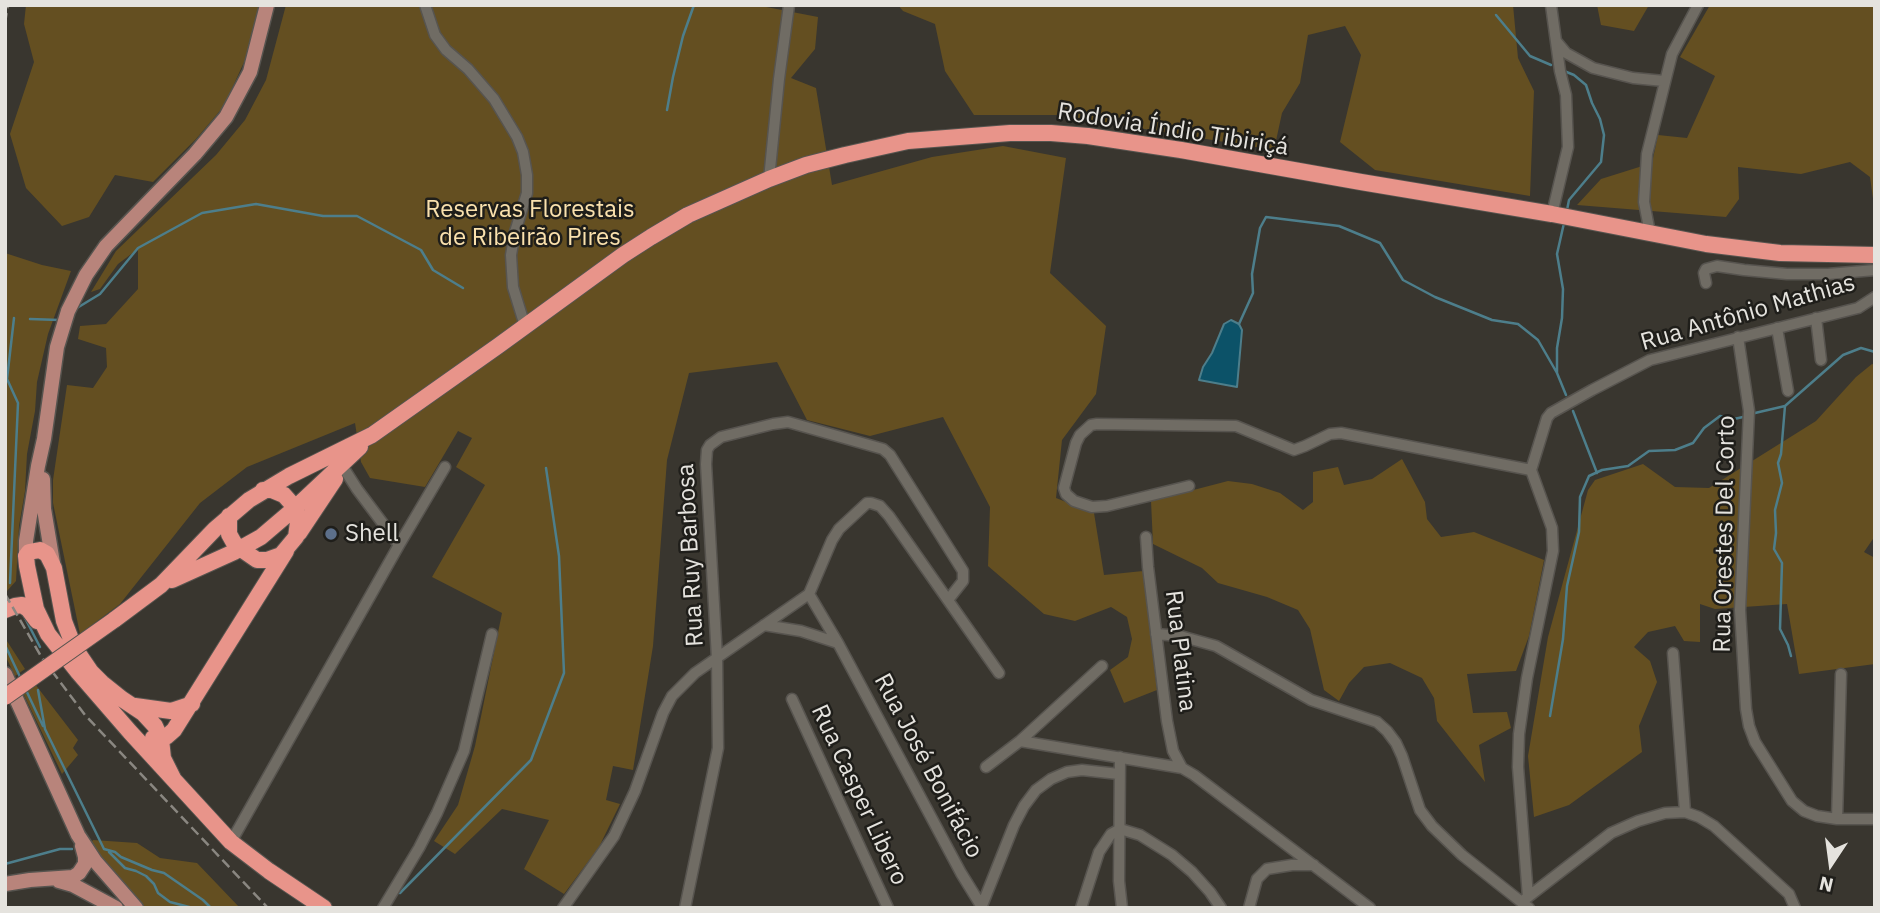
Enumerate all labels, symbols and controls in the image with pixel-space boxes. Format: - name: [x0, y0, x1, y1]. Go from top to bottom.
- street label: Rodovia Índio Tibiriçá: [1055, 98, 1291, 162]
- park label: Reservas Florestais de Ribeirão Pires: [425, 196, 635, 252]
- street label: Rua Antônio Mathias: [1637, 269, 1859, 357]
- street label: Rua Orestes Del Corto: [1709, 415, 1741, 653]
- street label: Rua Ruy Barbosa: [672, 463, 710, 647]
- place label: Shell: [345, 520, 399, 548]
- marker: Shell: [323, 526, 339, 542]
- street label: Rua Platina: [1158, 589, 1202, 713]
- street label: Rua José Bonifácio: [867, 669, 989, 863]
- street label: Rua Casper Libero: [805, 700, 913, 890]
- north arrow: [1796, 829, 1866, 899]
- text: N: [1817, 871, 1836, 898]

